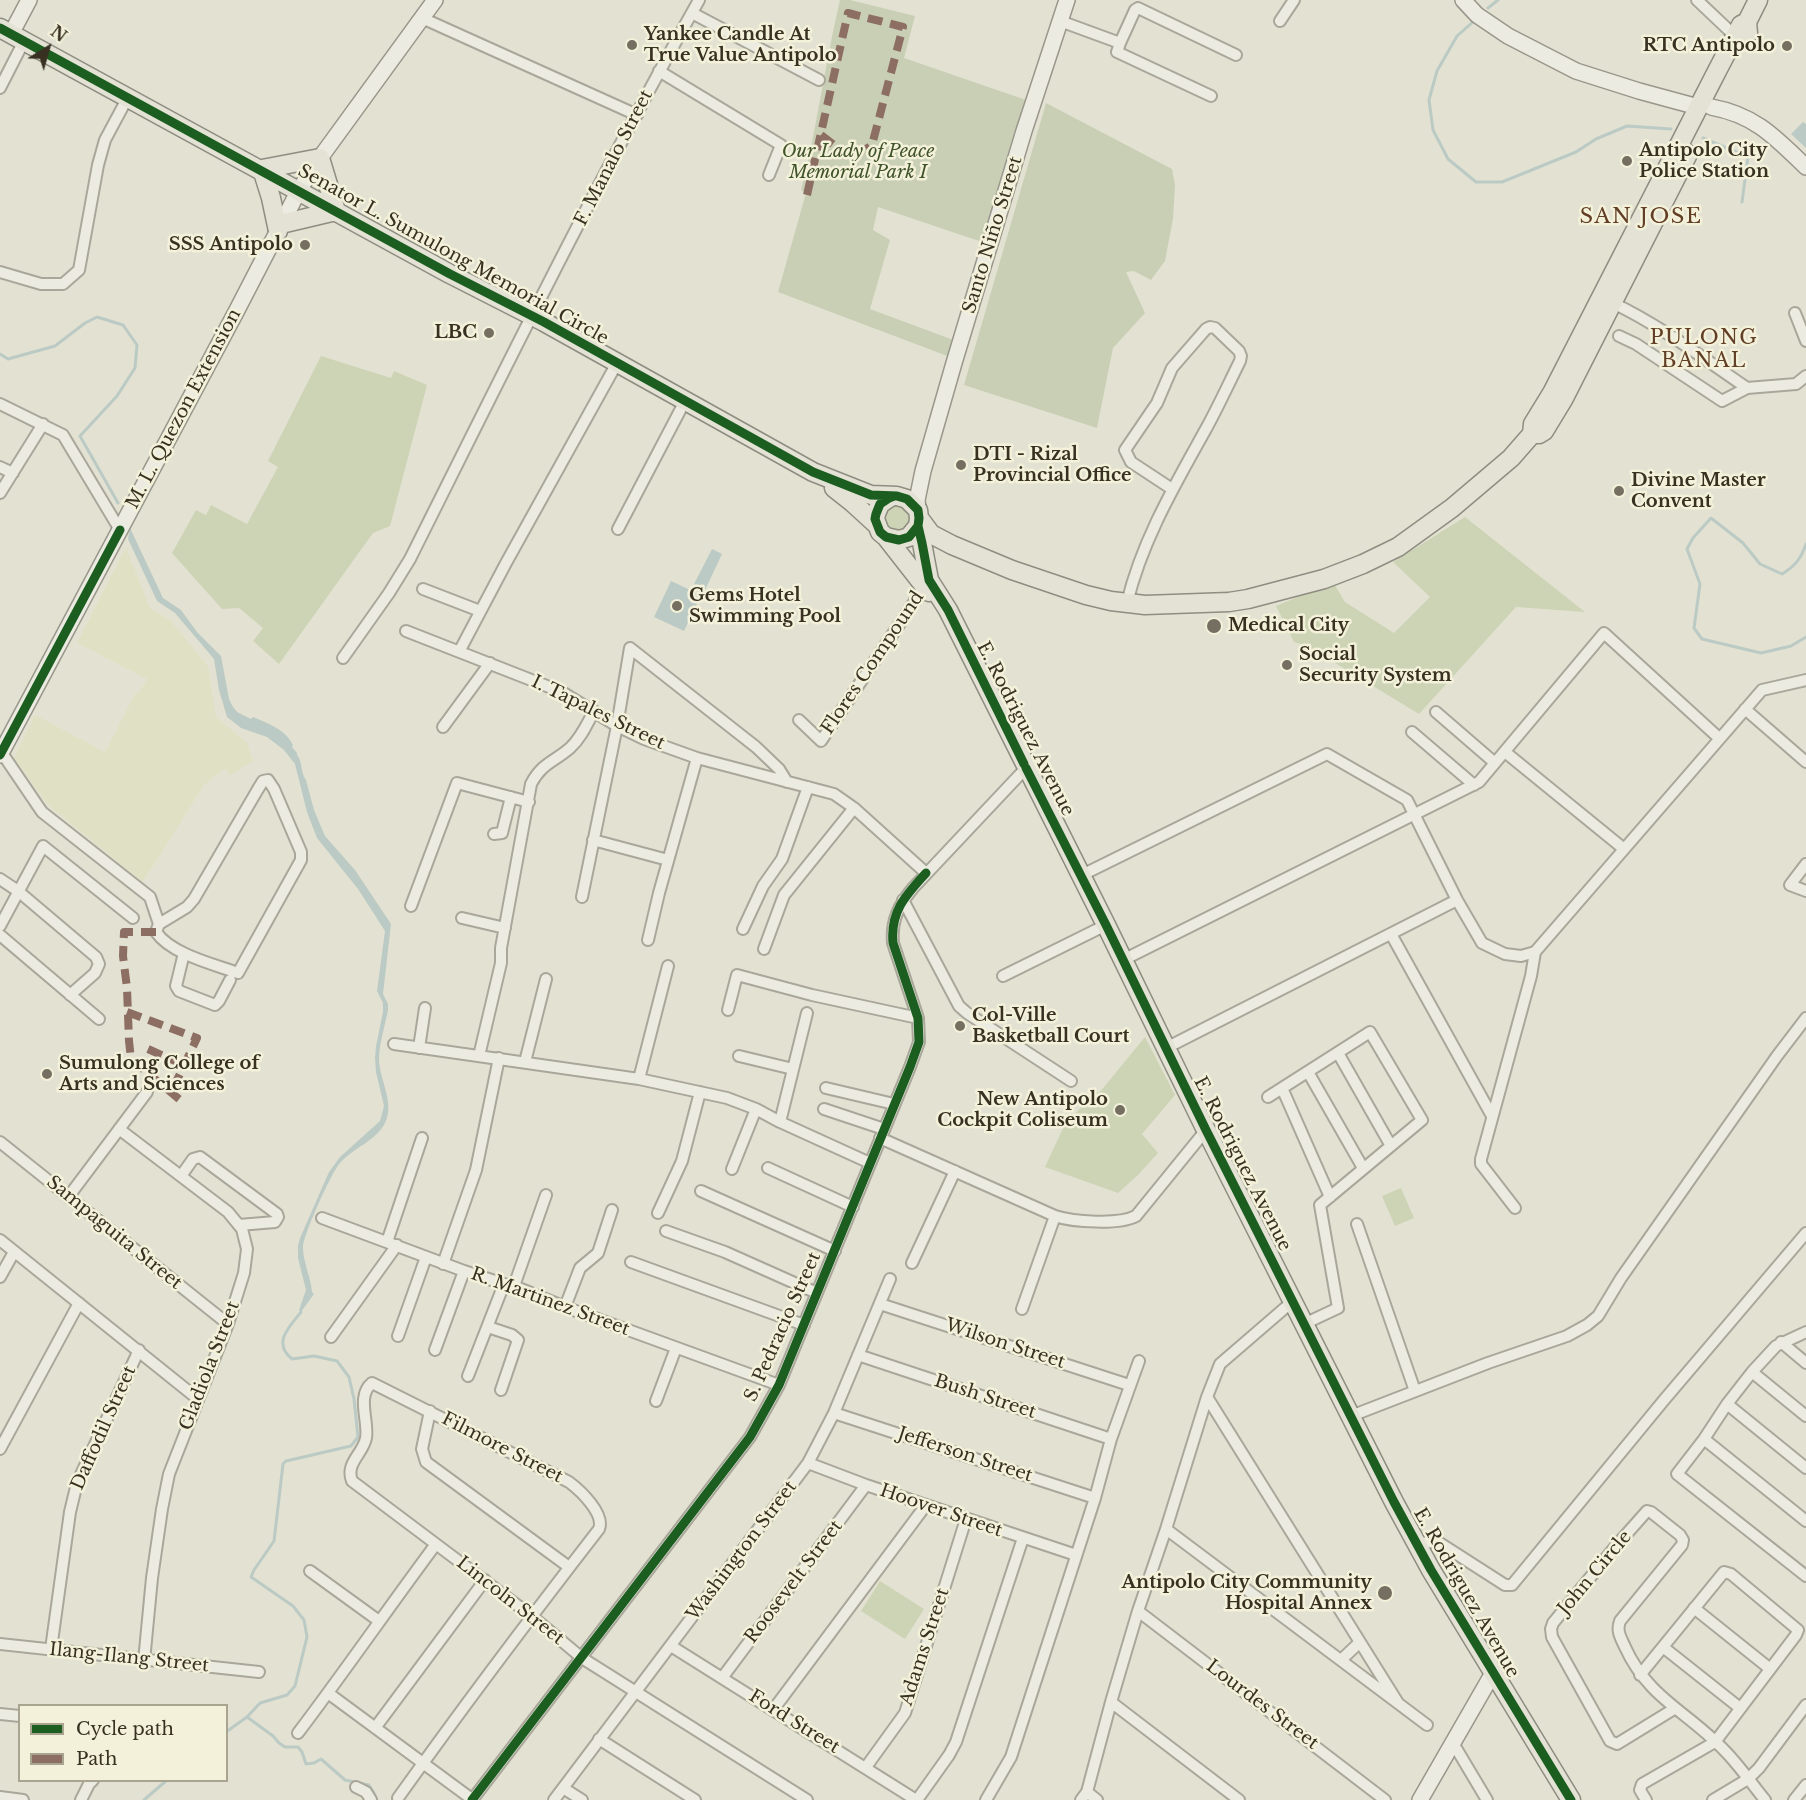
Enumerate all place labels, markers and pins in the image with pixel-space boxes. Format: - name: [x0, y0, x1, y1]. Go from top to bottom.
- place label: Yankee Candle At True Value Antipolo: [644, 24, 837, 66]
- place label: RTC Antipolo: [1643, 35, 1775, 57]
- marker: Yankee Candle At True Value Antipolo: [625, 38, 639, 52]
- marker: RTC Antipolo: [1780, 39, 1794, 53]
- place label: Antipolo City Police Station: [1639, 140, 1769, 182]
- marker: Antipolo City Police Station: [1620, 154, 1634, 168]
- place label: SSS Antipolo: [169, 234, 293, 256]
- marker: SSS Antipolo: [298, 238, 312, 252]
- place label: LBC: [434, 322, 477, 344]
- marker: LBC: [482, 326, 496, 340]
- place label: DTI - Rizal Provincial Office: [973, 444, 1132, 486]
- marker: DTI - Rizal Provincial Office: [954, 458, 968, 472]
- place label: Divine Master Convent: [1631, 470, 1766, 512]
- marker: Divine Master Convent: [1612, 484, 1626, 498]
- place label: Gems Hotel Swimming Pool: [689, 585, 841, 628]
- marker: Gems Hotel Swimming Pool: [670, 599, 684, 613]
- place label: Medical City: [1228, 615, 1349, 637]
- marker: Medical City: [1205, 617, 1223, 635]
- place label: Social Security System: [1299, 644, 1452, 686]
- marker: Social Security System: [1280, 658, 1294, 672]
- place label: Col-Ville Basketball Court: [972, 1005, 1129, 1048]
- marker: Col-Ville Basketball Court: [953, 1019, 967, 1033]
- place label: Sumulong College of Arts and Sciences: [59, 1053, 259, 1096]
- marker: Sumulong College of Arts and Sciences: [40, 1067, 54, 1081]
- place label: New Antipolo Cockpit Coliseum: [937, 1089, 1108, 1132]
- marker: New Antipolo Cockpit Coliseum: [1113, 1103, 1127, 1117]
- place label: Antipolo City Community Hospital Annex: [1122, 1572, 1372, 1614]
- marker: Antipolo City Community Hospital Annex: [1376, 1584, 1394, 1602]

